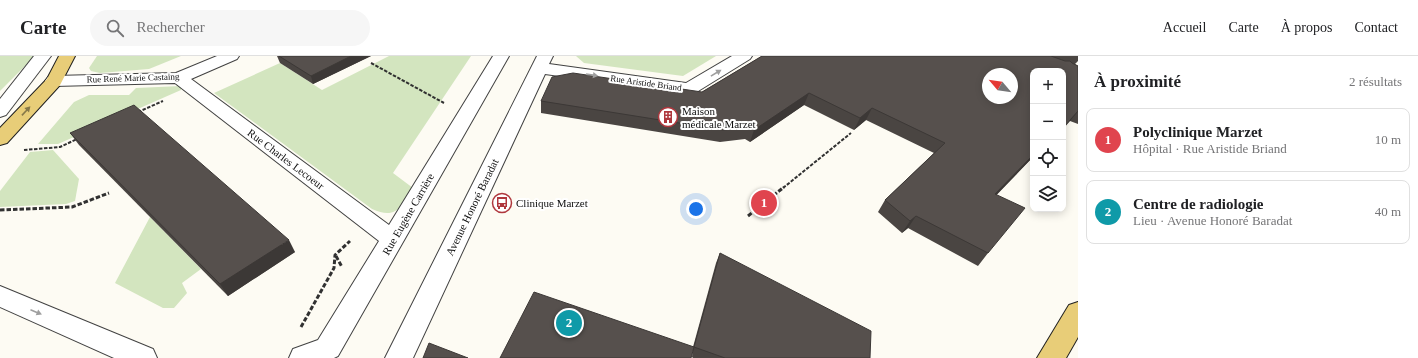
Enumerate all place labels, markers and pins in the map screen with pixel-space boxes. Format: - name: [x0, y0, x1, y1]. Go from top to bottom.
- place label: Maison médicale Marzet: [682, 105, 756, 130]
- building icon: Maison médicale Marzet: [657, 106, 679, 128]
- pin: 1: [751, 188, 777, 218]
- bus stop icon: Clinique Marzet: [491, 192, 513, 214]
- place label: Clinique Marzet: [516, 197, 588, 209]
- pin: 2: [556, 308, 582, 338]

